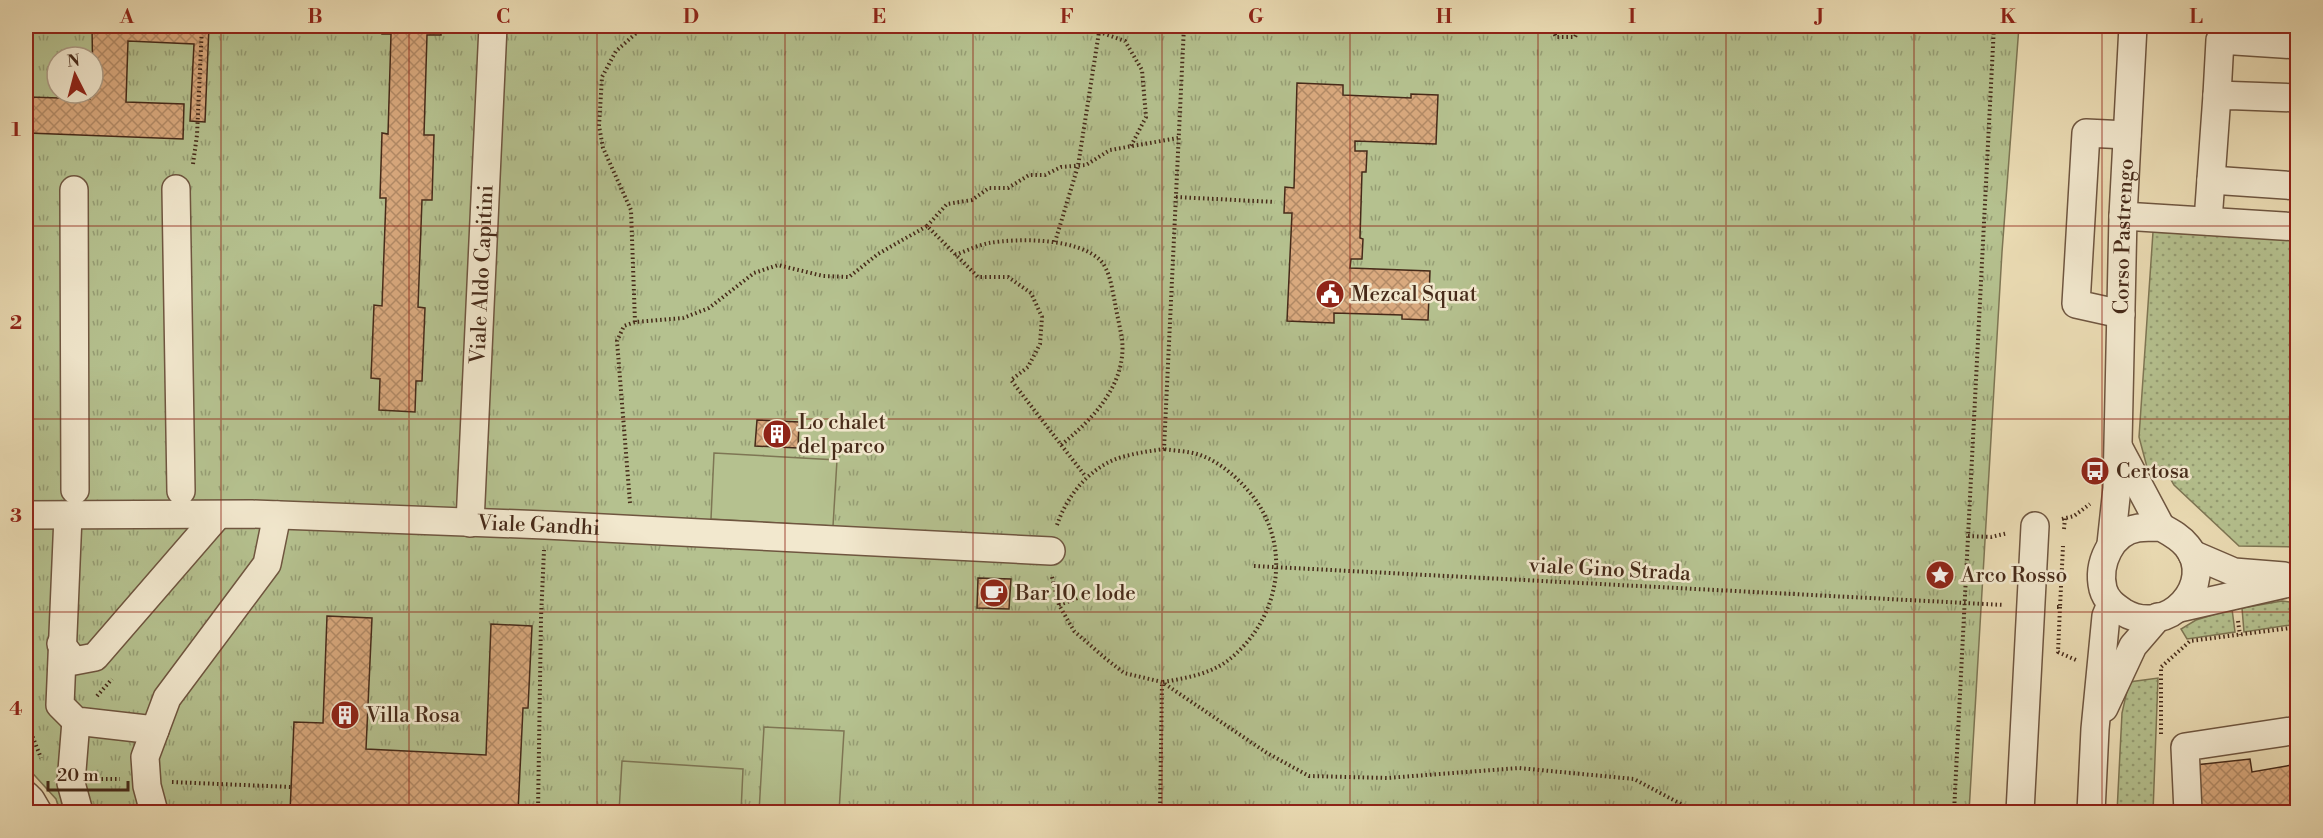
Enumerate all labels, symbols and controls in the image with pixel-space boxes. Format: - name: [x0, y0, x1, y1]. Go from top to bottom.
- text: A: [119, 5, 135, 30]
- text: B: [307, 5, 323, 30]
- text: C: [496, 5, 510, 30]
- text: D: [683, 5, 699, 30]
- text: E: [872, 5, 886, 30]
- text: F: [1060, 5, 1074, 30]
- text: G: [1248, 5, 1264, 30]
- text: H: [1436, 5, 1453, 30]
- text: I: [1628, 5, 1636, 30]
- text: J: [1813, 5, 1824, 30]
- text: K: [2000, 5, 2017, 30]
- text: L: [2189, 5, 2203, 30]
- north arrow: [45, 45, 105, 105]
- text: N: [66, 50, 81, 72]
- text: 1: [11, 118, 21, 143]
- street label: Corso Pastrengo: [2109, 158, 2140, 315]
- street label: Viale Aldo Capitini: [465, 184, 500, 365]
- public building icon: Mezcal Squat: [1314, 278, 1346, 310]
- place label: Mezcal Squat: [1351, 282, 1478, 308]
- text: 2: [10, 311, 22, 336]
- place label: Lo chalet del parco: [798, 410, 886, 460]
- building icon: Lo chalet del parco: [761, 418, 793, 450]
- bus stop icon: Certosa: [2079, 455, 2111, 487]
- place label: Certosa: [2116, 459, 2190, 485]
- text: 3: [10, 504, 22, 529]
- street label: Viale Gandhi: [476, 510, 601, 542]
- street label: viale Gino Strada: [1527, 553, 1692, 587]
- place icon: Arco Rosso: [1924, 559, 1956, 591]
- place label: Arco Rosso: [1960, 563, 2067, 589]
- cafe icon: Bar 10 e lode: [978, 577, 1010, 609]
- place label: Bar 10 e lode: [1014, 581, 1136, 607]
- text: 4: [9, 697, 23, 722]
- building icon: Villa Rosa: [329, 699, 361, 731]
- place label: Villa Rosa: [365, 703, 460, 729]
- scale bar: [48, 754, 128, 792]
- text: 20 m: [57, 764, 99, 787]

